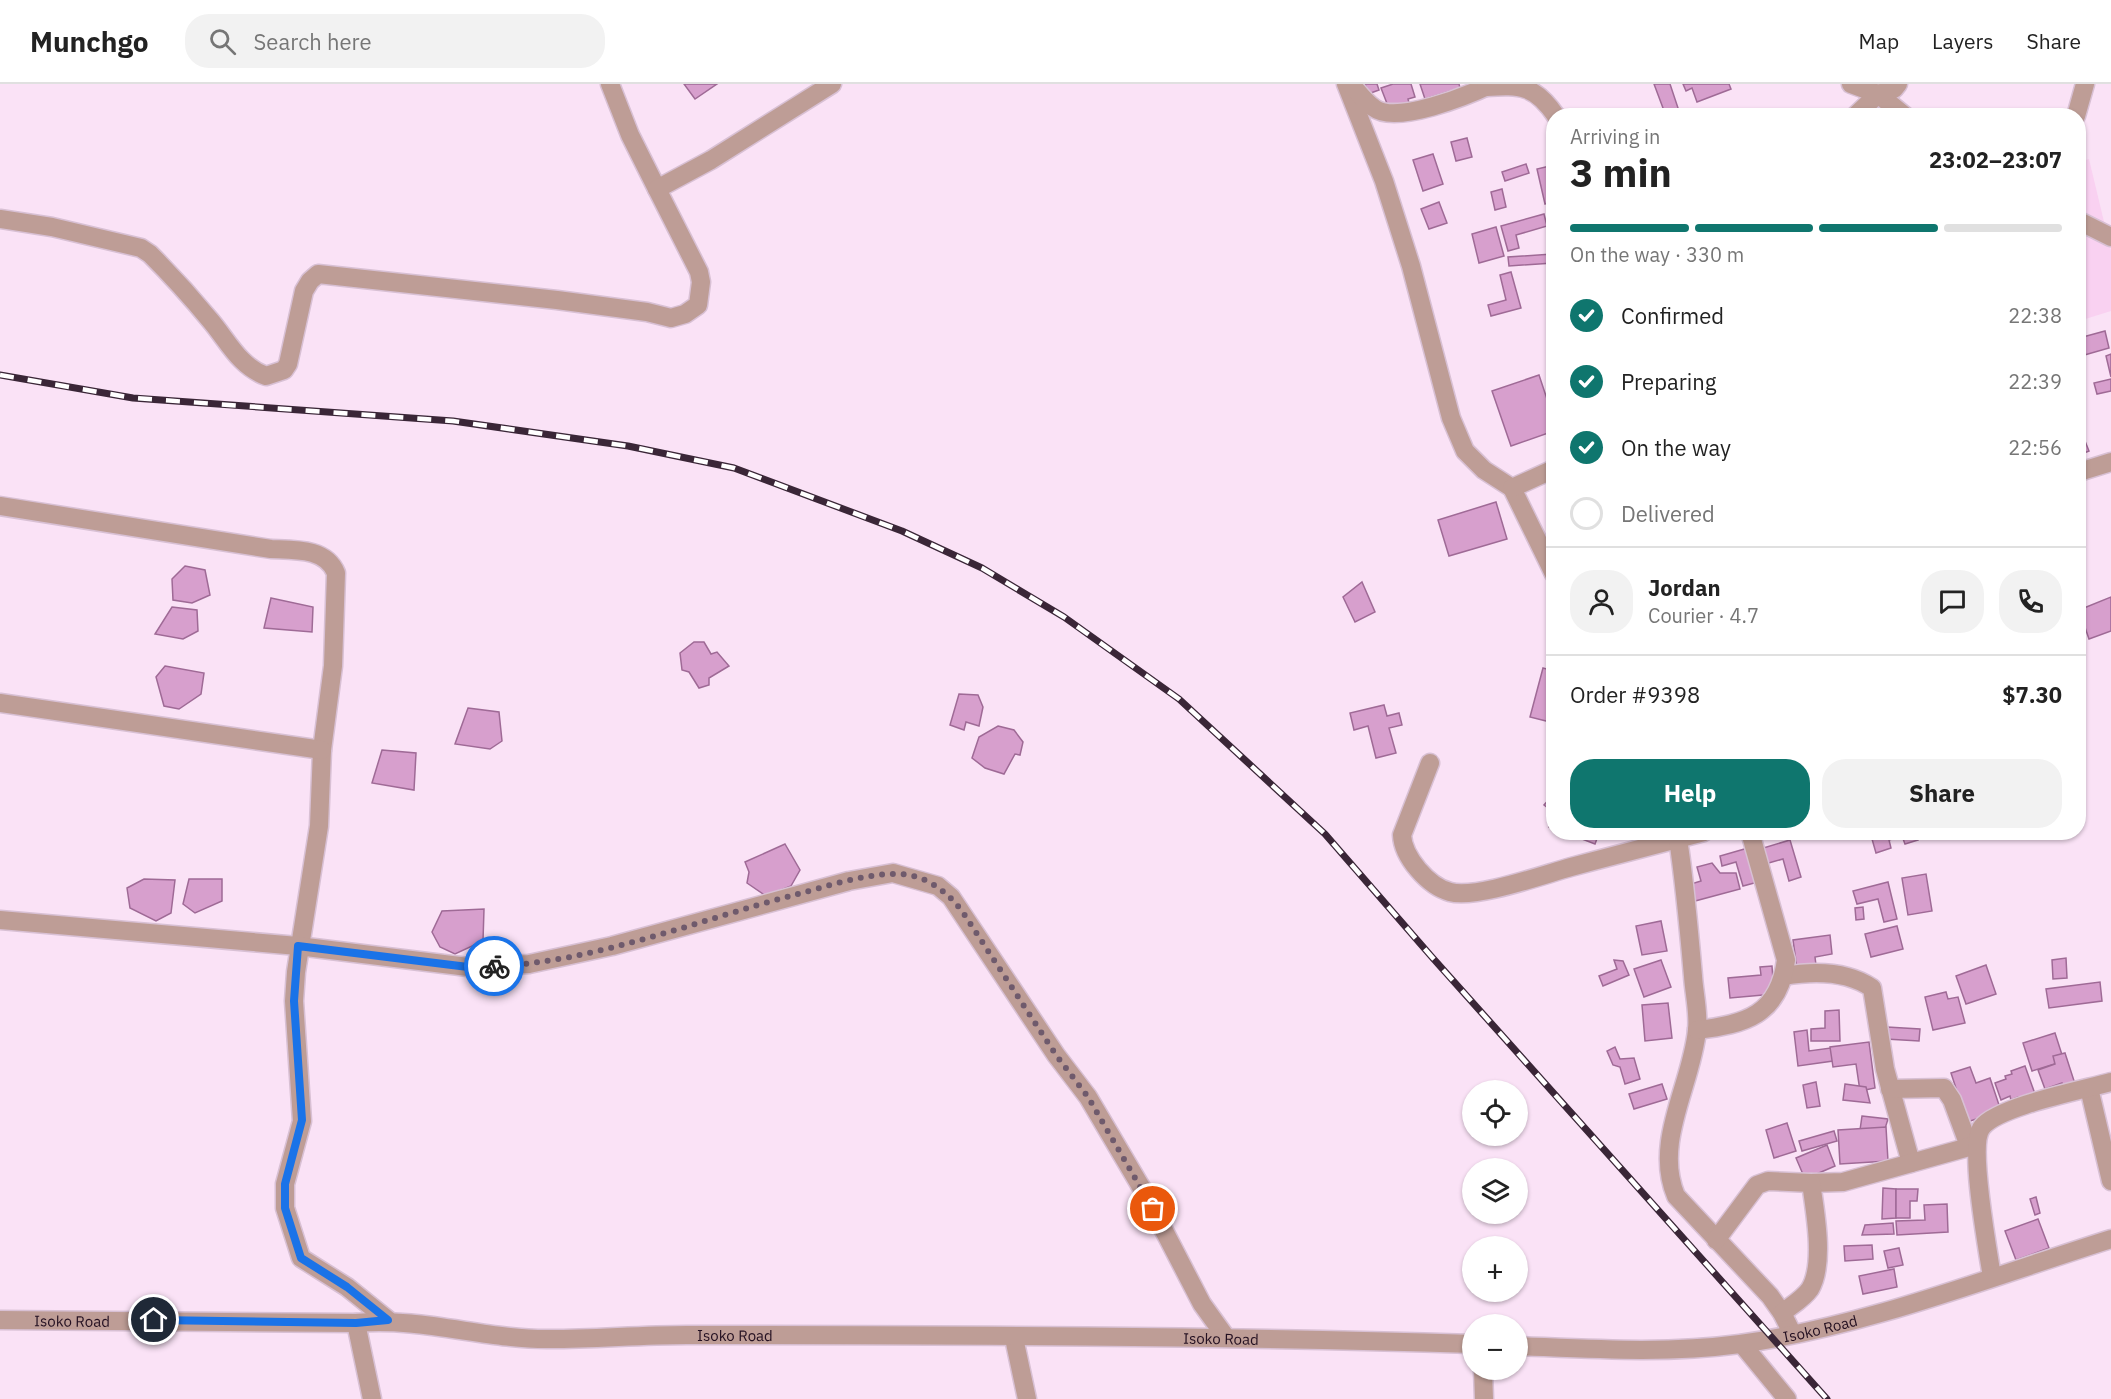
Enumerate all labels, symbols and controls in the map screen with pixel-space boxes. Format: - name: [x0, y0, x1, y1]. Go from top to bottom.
- search box: [185, 14, 605, 68]
- text: Munchgo: [30, 23, 149, 60]
- icon: search: [206, 25, 239, 58]
- text: Search here: [254, 27, 372, 56]
- text: Map: [1859, 27, 1899, 55]
- text: Layers: [1932, 27, 1994, 55]
- text: Share: [2027, 27, 2081, 55]
- text: Arriving in: [1570, 123, 1660, 150]
- text: 23:02–23:07: [1929, 145, 2062, 174]
- text: 3 min: [1570, 147, 1672, 198]
- text: On the way · 330 m: [1570, 241, 1744, 268]
- icon: check: [1570, 299, 1603, 332]
- text: Confirmed: [1621, 301, 1724, 330]
- text: 22:38: [2008, 302, 2062, 329]
- icon: check: [1570, 365, 1603, 398]
- text: Preparing: [1621, 367, 1716, 396]
- text: 22:39: [2008, 368, 2062, 395]
- icon: check: [1570, 431, 1603, 464]
- text: On the way: [1621, 433, 1731, 462]
- text: 22:56: [2008, 434, 2062, 461]
- text: Delivered: [1621, 499, 1715, 528]
- button: person: [1570, 570, 1633, 633]
- button: chat: [1921, 570, 1984, 633]
- button: phone: [1999, 570, 2062, 633]
- text: Jordan: [1648, 573, 1721, 602]
- text: Courier · 4.7: [1648, 602, 1759, 629]
- text: Order #9398: [1570, 680, 1700, 709]
- text: $7.30: [2002, 680, 2062, 709]
- button: Help: [1570, 759, 1810, 828]
- button: Share: [1822, 759, 2062, 828]
- courier: [464, 936, 524, 996]
- icon: bike: [478, 950, 511, 983]
- map controls: [1462, 1080, 1528, 1380]
- button: locate: [1462, 1080, 1528, 1146]
- button: layers: [1462, 1158, 1528, 1224]
- pin: [1127, 1183, 1178, 1234]
- icon: bag: [1136, 1192, 1169, 1225]
- button: +: [1462, 1236, 1528, 1302]
- pin: [128, 1294, 179, 1345]
- icon: home: [137, 1303, 170, 1336]
- street label: Isoko Road: [1781, 1310, 1859, 1346]
- street label: Isoko Road: [34, 1311, 110, 1330]
- button: −: [1462, 1314, 1528, 1380]
- street label: Isoko Road: [697, 1325, 773, 1345]
- street label: Isoko Road: [1183, 1328, 1259, 1348]

